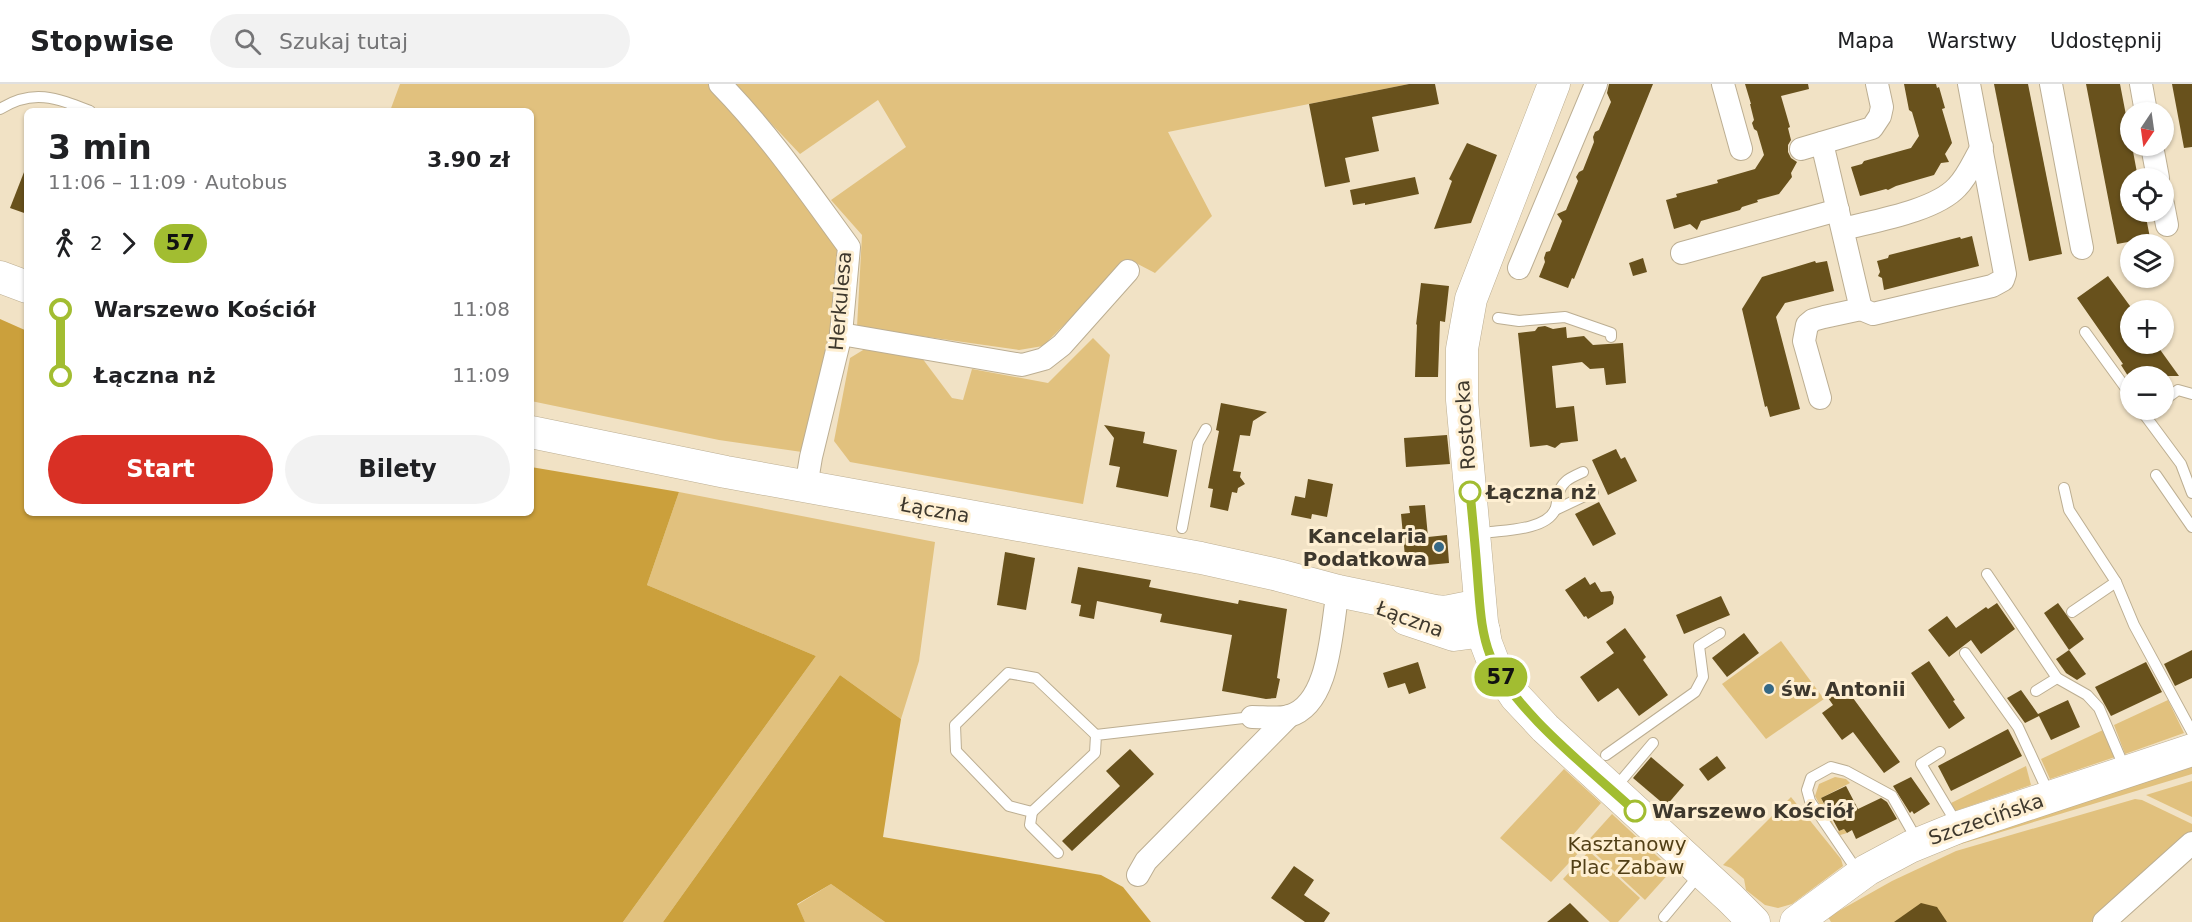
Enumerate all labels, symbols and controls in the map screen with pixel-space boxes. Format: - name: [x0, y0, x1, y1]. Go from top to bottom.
- search box: [210, 14, 630, 68]
- text: Stopwise: [30, 25, 174, 58]
- icon: search: [231, 25, 264, 58]
- text: Szukaj tutaj: [279, 29, 408, 54]
- text: Mapa: [1837, 29, 1894, 53]
- text: Warstwy: [1927, 29, 2017, 53]
- text: Udostępnij: [2050, 29, 2162, 53]
- north arrow: [2120, 102, 2174, 156]
- map controls: [2120, 102, 2174, 420]
- text: 3 min: [48, 128, 152, 167]
- text: 3.90 zł: [427, 147, 510, 172]
- button: locate: [2120, 168, 2174, 222]
- text: 11:06 – 11:09 · Autobus: [48, 170, 287, 194]
- icon: walk: [48, 227, 81, 260]
- icon: forward: [112, 227, 145, 260]
- text: 2: [90, 231, 103, 255]
- text: 57: [166, 231, 195, 255]
- button: layers: [2120, 234, 2174, 288]
- street label: Herkulesa: [824, 250, 856, 352]
- text: Warszewo Kościół: [94, 297, 316, 322]
- text: 11:08: [452, 297, 510, 321]
- button: +: [2120, 300, 2174, 354]
- text: Łączna nż: [94, 363, 215, 388]
- text: 11:09: [452, 363, 510, 387]
- button: −: [2120, 366, 2174, 420]
- street label: Rostocka: [1450, 379, 1480, 471]
- button: Start: [48, 435, 273, 504]
- button: Bilety: [285, 435, 510, 504]
- place label: Łączna nż: [1485, 480, 1596, 504]
- marker: Łączna nż: [1459, 481, 1481, 503]
- street label: Łączna: [898, 492, 972, 528]
- place label: Kancelaria Podatkowa: [1303, 524, 1427, 571]
- marker: Kancelaria Podatkowa: [1432, 540, 1446, 554]
- street label: Łączna: [1372, 595, 1447, 642]
- line badge: 57: [1474, 658, 1528, 696]
- text: 57: [1486, 665, 1516, 689]
- place label: św. Antonii: [1781, 677, 1906, 701]
- marker: św. Antonii: [1762, 682, 1776, 696]
- street label: Szczecińska: [1925, 788, 2047, 850]
- place label: Warszewo Kościół: [1652, 799, 1854, 823]
- marker: Warszewo Kościół: [1624, 800, 1646, 822]
- park label: Kasztanowy Plac Zabaw: [1567, 832, 1687, 879]

